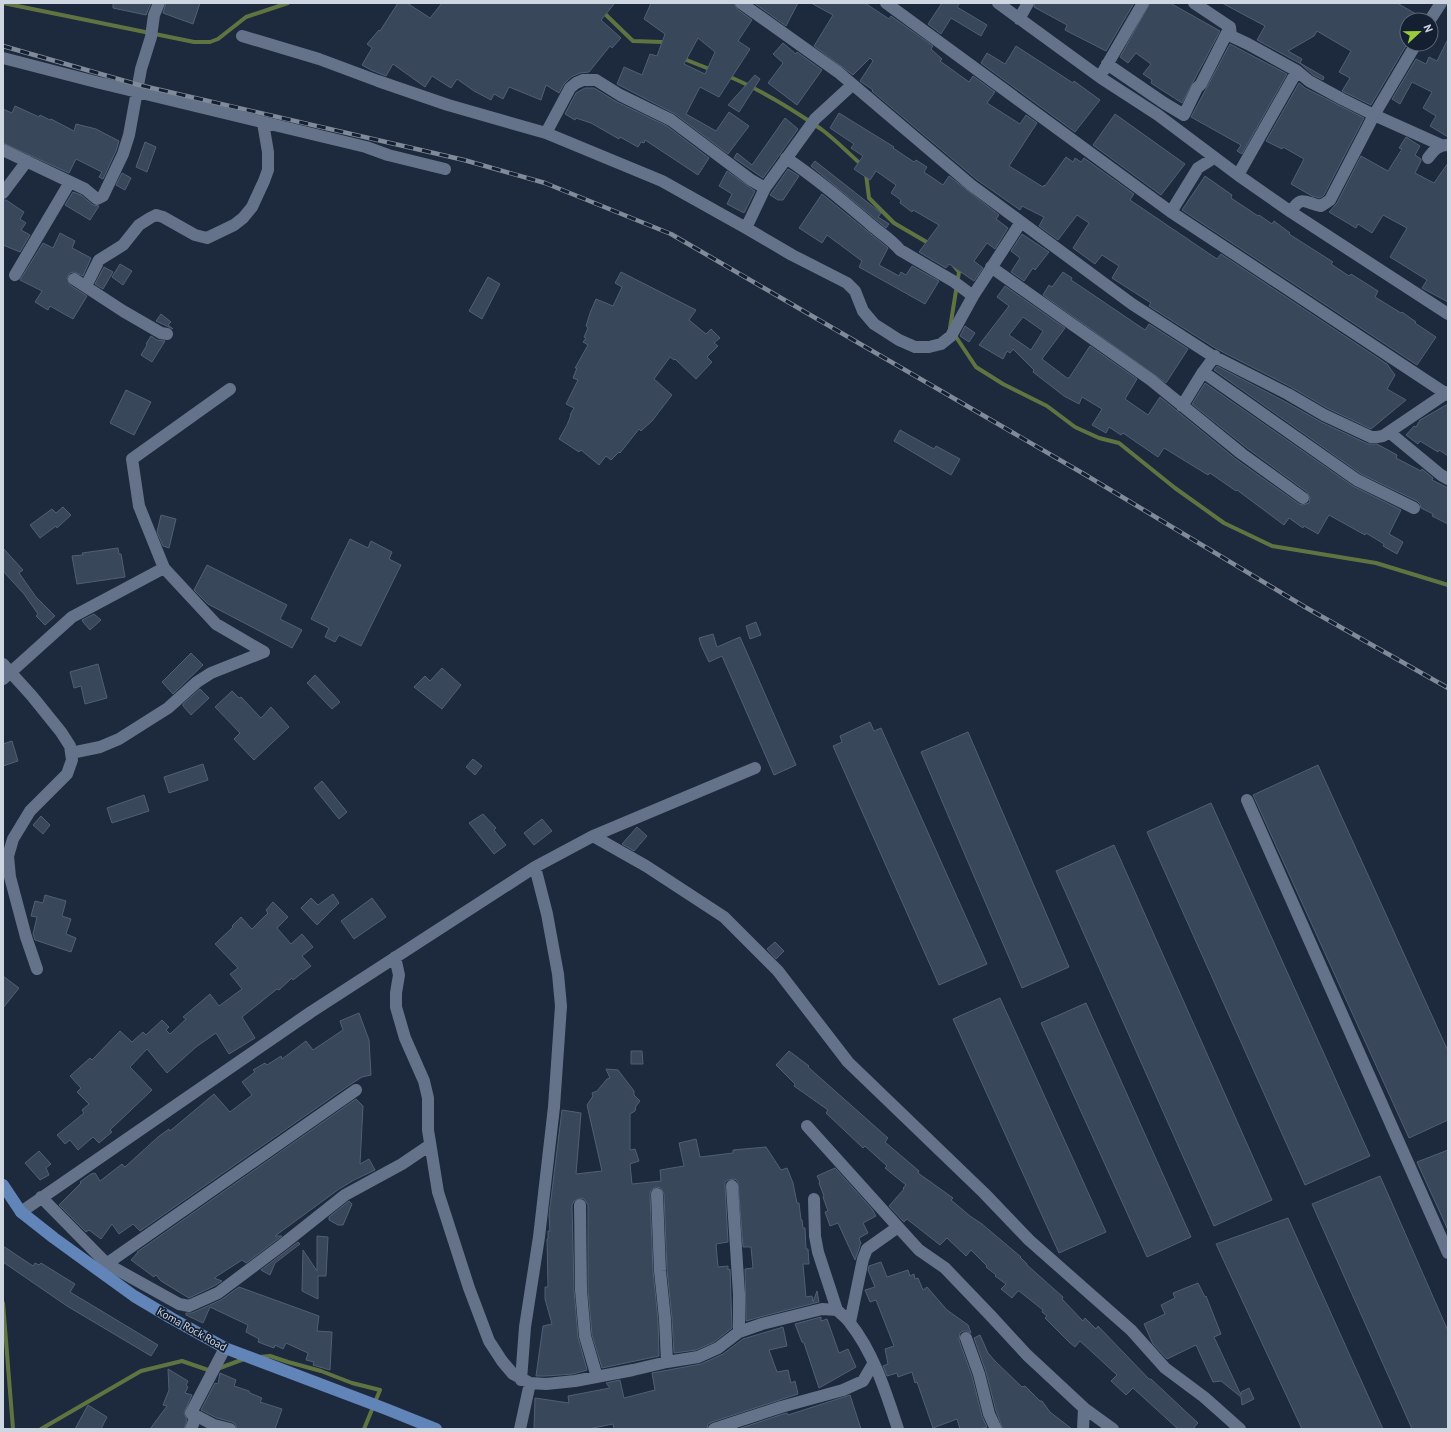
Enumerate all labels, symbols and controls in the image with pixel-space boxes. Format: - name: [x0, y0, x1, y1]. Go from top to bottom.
- north arrow: [1399, 12, 1439, 52]
- text: N: [1420, 22, 1436, 34]
- street label: Koma Rock Road: [155, 1304, 229, 1354]

